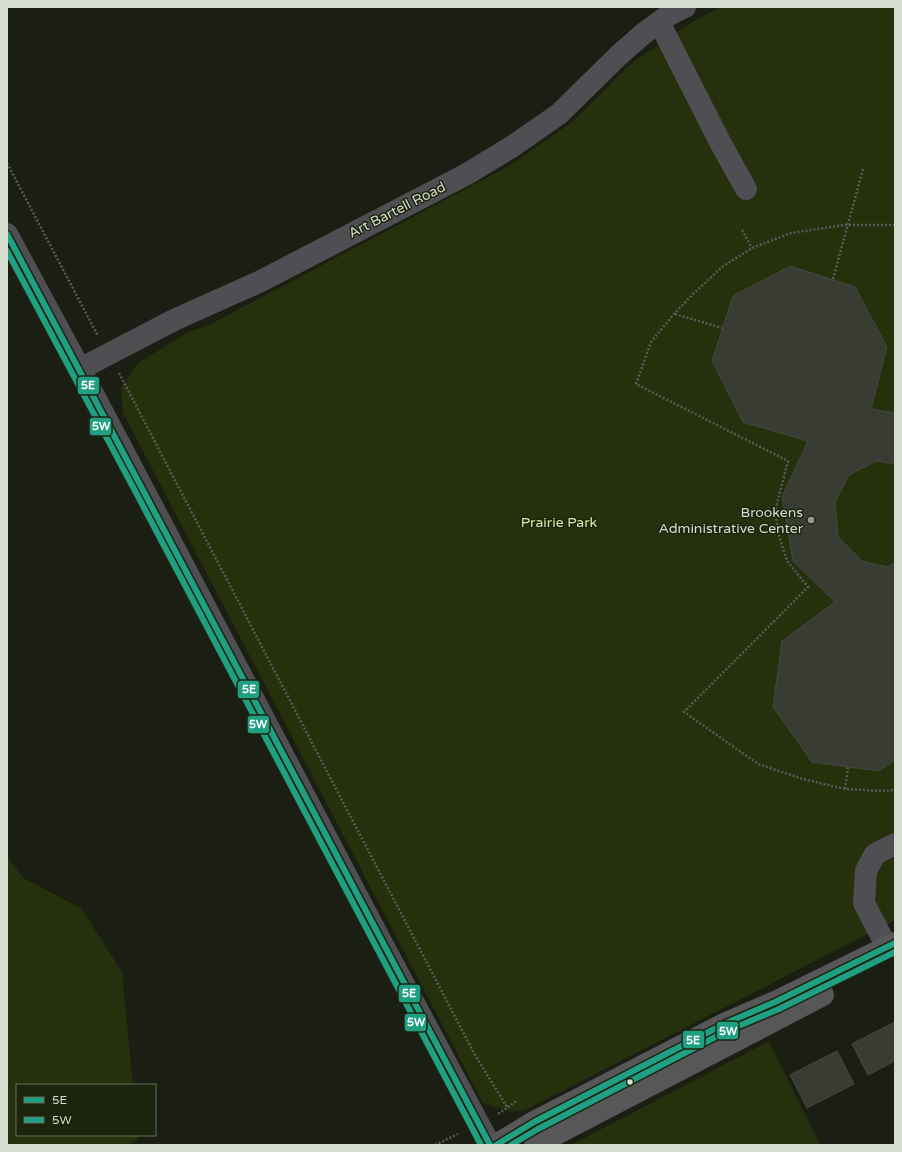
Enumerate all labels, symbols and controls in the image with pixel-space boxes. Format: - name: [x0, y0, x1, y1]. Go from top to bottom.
- street label: Art Bartell Road: [346, 178, 448, 242]
- line badge: 5E: [77, 376, 100, 395]
- text: 5E: [81, 379, 95, 392]
- line badge: 5W: [89, 417, 112, 436]
- text: 5W: [92, 420, 111, 433]
- place label: Brookens Administrative Center: [658, 504, 804, 537]
- park label: Prairie Park: [521, 514, 598, 531]
- marker: Brookens Administrative Center: [806, 515, 816, 525]
- line badge: 5E: [237, 680, 260, 699]
- text: 5E: [242, 683, 256, 696]
- line badge: 5W: [247, 715, 270, 734]
- text: 5W: [249, 718, 268, 731]
- line badge: 5E: [398, 984, 421, 1003]
- text: 5E: [402, 987, 416, 1000]
- line badge: 5W: [404, 1013, 427, 1032]
- text: 5W: [407, 1016, 426, 1029]
- line badge: 5W: [716, 1021, 739, 1040]
- text: 5W: [719, 1025, 738, 1038]
- line badge: 5E: [682, 1030, 705, 1049]
- text: 5E: [686, 1034, 700, 1047]
- unlabelled marker: [625, 1077, 635, 1087]
- legend: [16, 1084, 156, 1136]
- text: 5E: [52, 1093, 68, 1107]
- text: 5W: [52, 1113, 72, 1127]

